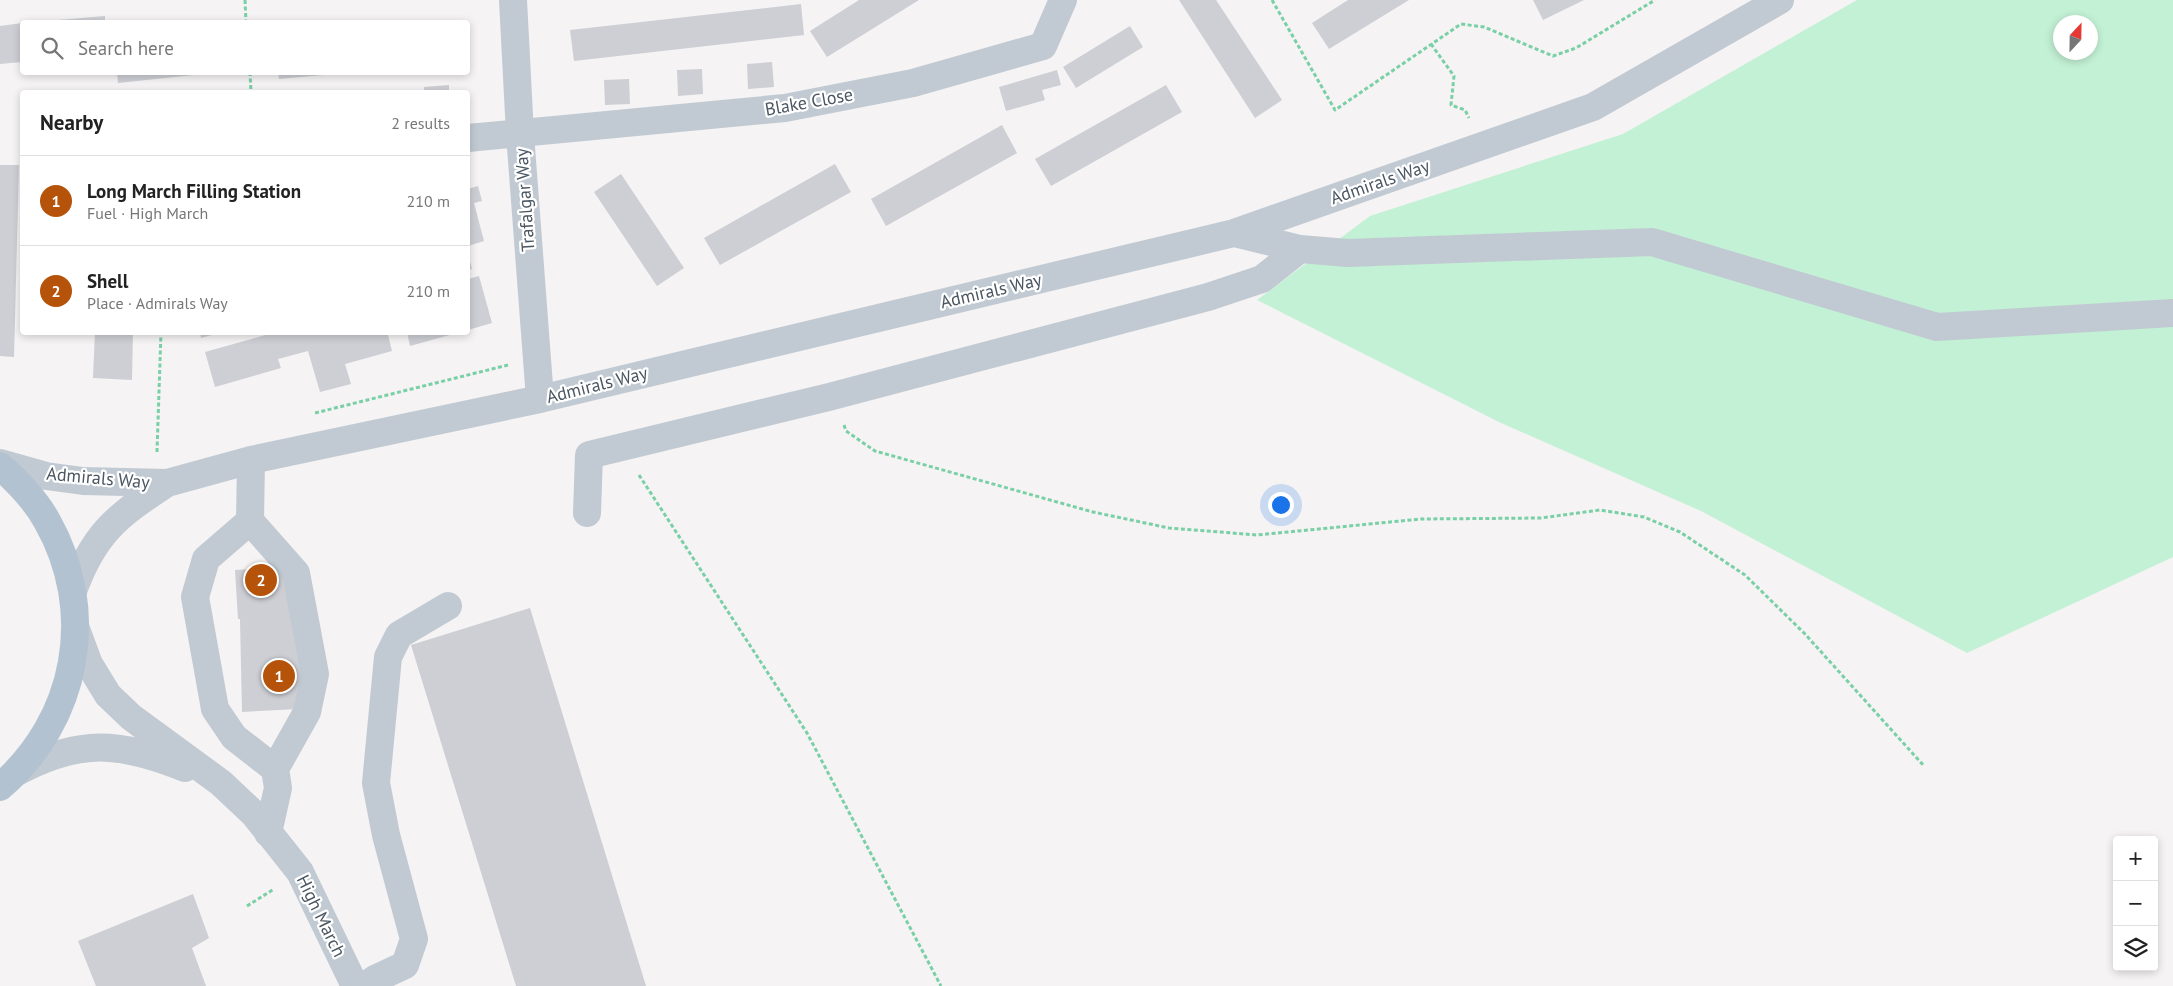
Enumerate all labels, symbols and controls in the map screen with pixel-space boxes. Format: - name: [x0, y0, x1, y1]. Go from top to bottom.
- north arrow: [2053, 15, 2098, 60]
- search box: [20, 20, 470, 75]
- icon: search: [38, 34, 66, 62]
- text: Search here: [78, 36, 174, 60]
- street label: Blake Close: [763, 82, 855, 121]
- text: Nearby: [40, 109, 103, 136]
- text: 2 results: [391, 113, 450, 133]
- street label: Trafalgar Way: [509, 147, 540, 253]
- street label: Admirals Way: [1327, 154, 1433, 209]
- text: Long March Filling Station: [87, 179, 301, 203]
- text: 1: [51, 191, 61, 211]
- text: 210 m: [407, 191, 450, 211]
- text: Fuel · High March: [87, 203, 208, 223]
- street label: Admirals Way: [938, 268, 1044, 313]
- text: Shell: [87, 269, 128, 293]
- text: 2: [51, 281, 61, 301]
- text: 210 m: [407, 281, 450, 301]
- text: Place · Admirals Way: [87, 293, 228, 313]
- street label: Admirals Way: [544, 361, 650, 408]
- street label: Admirals Way: [45, 462, 151, 494]
- your location: [1268, 492, 1294, 518]
- pin: 2: [245, 561, 277, 599]
- pin: 1: [263, 657, 295, 695]
- map controls: [2113, 836, 2158, 971]
- button: +: [2113, 836, 2158, 881]
- street label: High March: [292, 871, 351, 961]
- button: −: [2113, 881, 2158, 926]
- button: layers: [2113, 926, 2158, 971]

